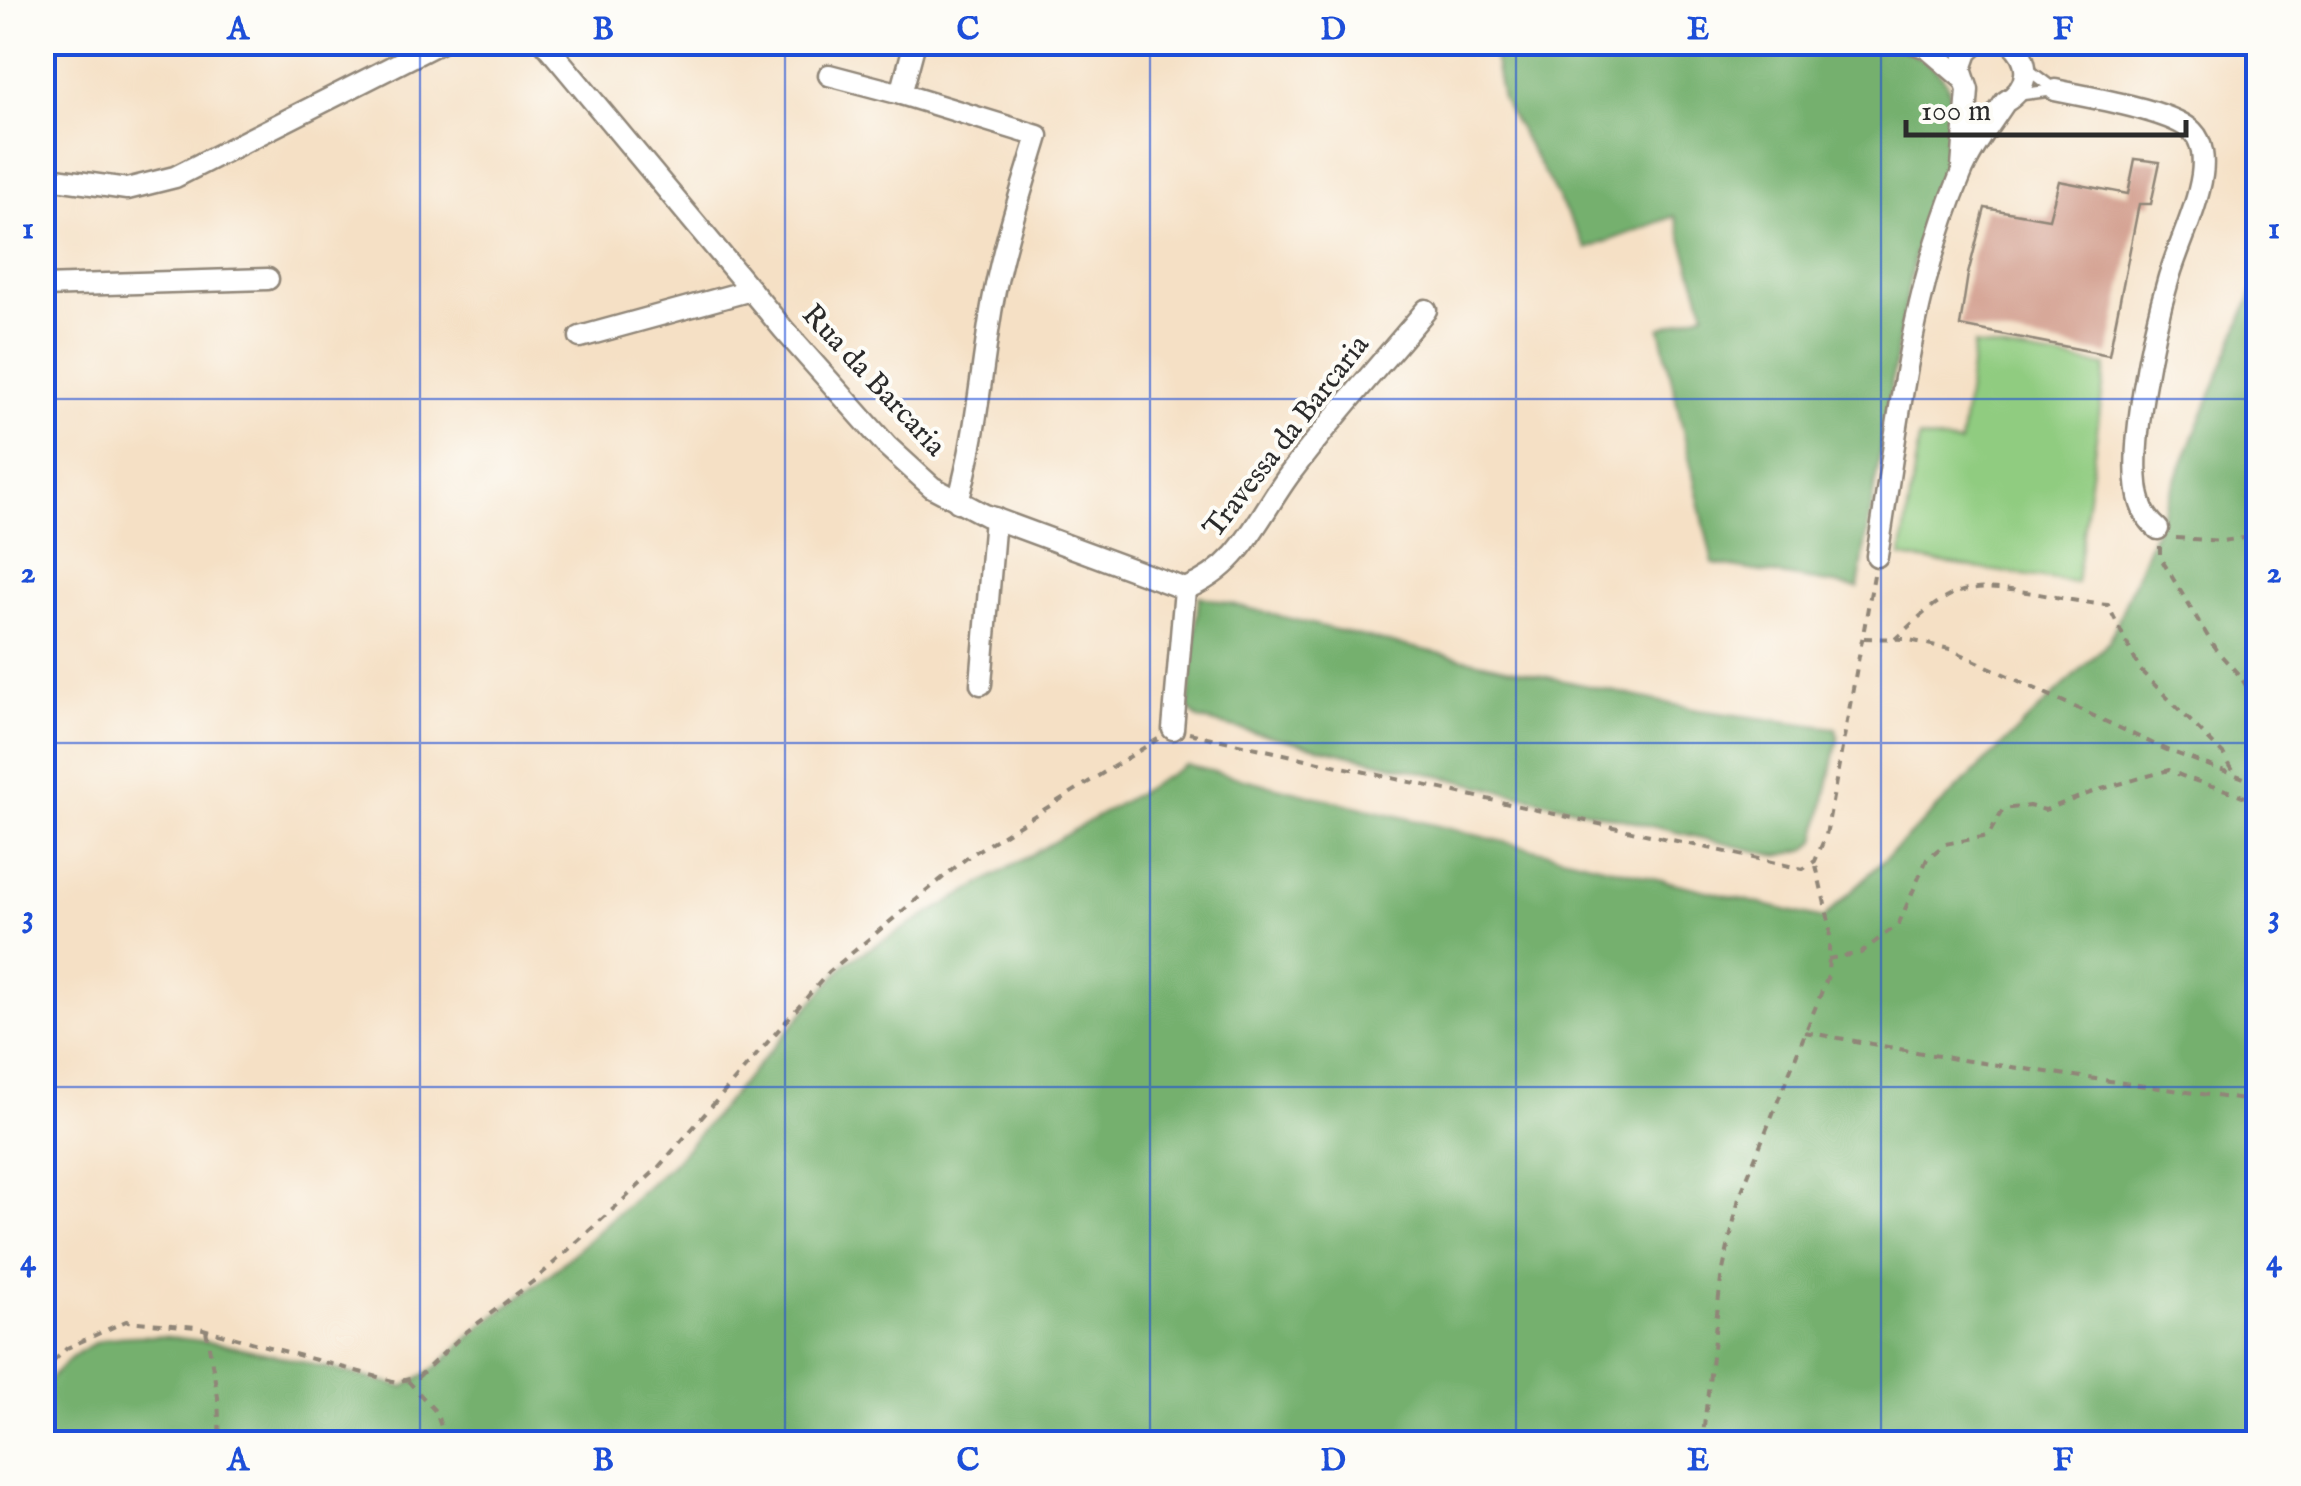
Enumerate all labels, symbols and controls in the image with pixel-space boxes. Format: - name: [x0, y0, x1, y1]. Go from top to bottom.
- text: A: [225, 10, 250, 51]
- text: B: [592, 10, 614, 51]
- text: C: [957, 10, 980, 51]
- text: D: [1320, 10, 1346, 51]
- text: E: [1687, 10, 1709, 51]
- text: F: [2053, 10, 2074, 51]
- scale bar: [1906, 75, 2186, 137]
- text: 100 m: [1921, 93, 1991, 131]
- text: 1: [22, 209, 34, 250]
- text: 1: [2268, 209, 2280, 250]
- street label: Rua da Barcaria: [793, 297, 953, 465]
- street label: Travessa da Barcaria: [1196, 328, 1378, 546]
- text: 2: [20, 553, 36, 594]
- text: 2: [2266, 553, 2282, 594]
- text: 3: [22, 897, 34, 938]
- text: 3: [2268, 897, 2280, 938]
- text: 4: [20, 1241, 36, 1282]
- text: 4: [2266, 1241, 2282, 1282]
- text: A: [225, 1441, 250, 1482]
- text: B: [592, 1441, 614, 1482]
- text: C: [957, 1441, 980, 1482]
- text: D: [1320, 1441, 1346, 1482]
- text: E: [1687, 1441, 1709, 1482]
- text: F: [2053, 1441, 2074, 1482]

